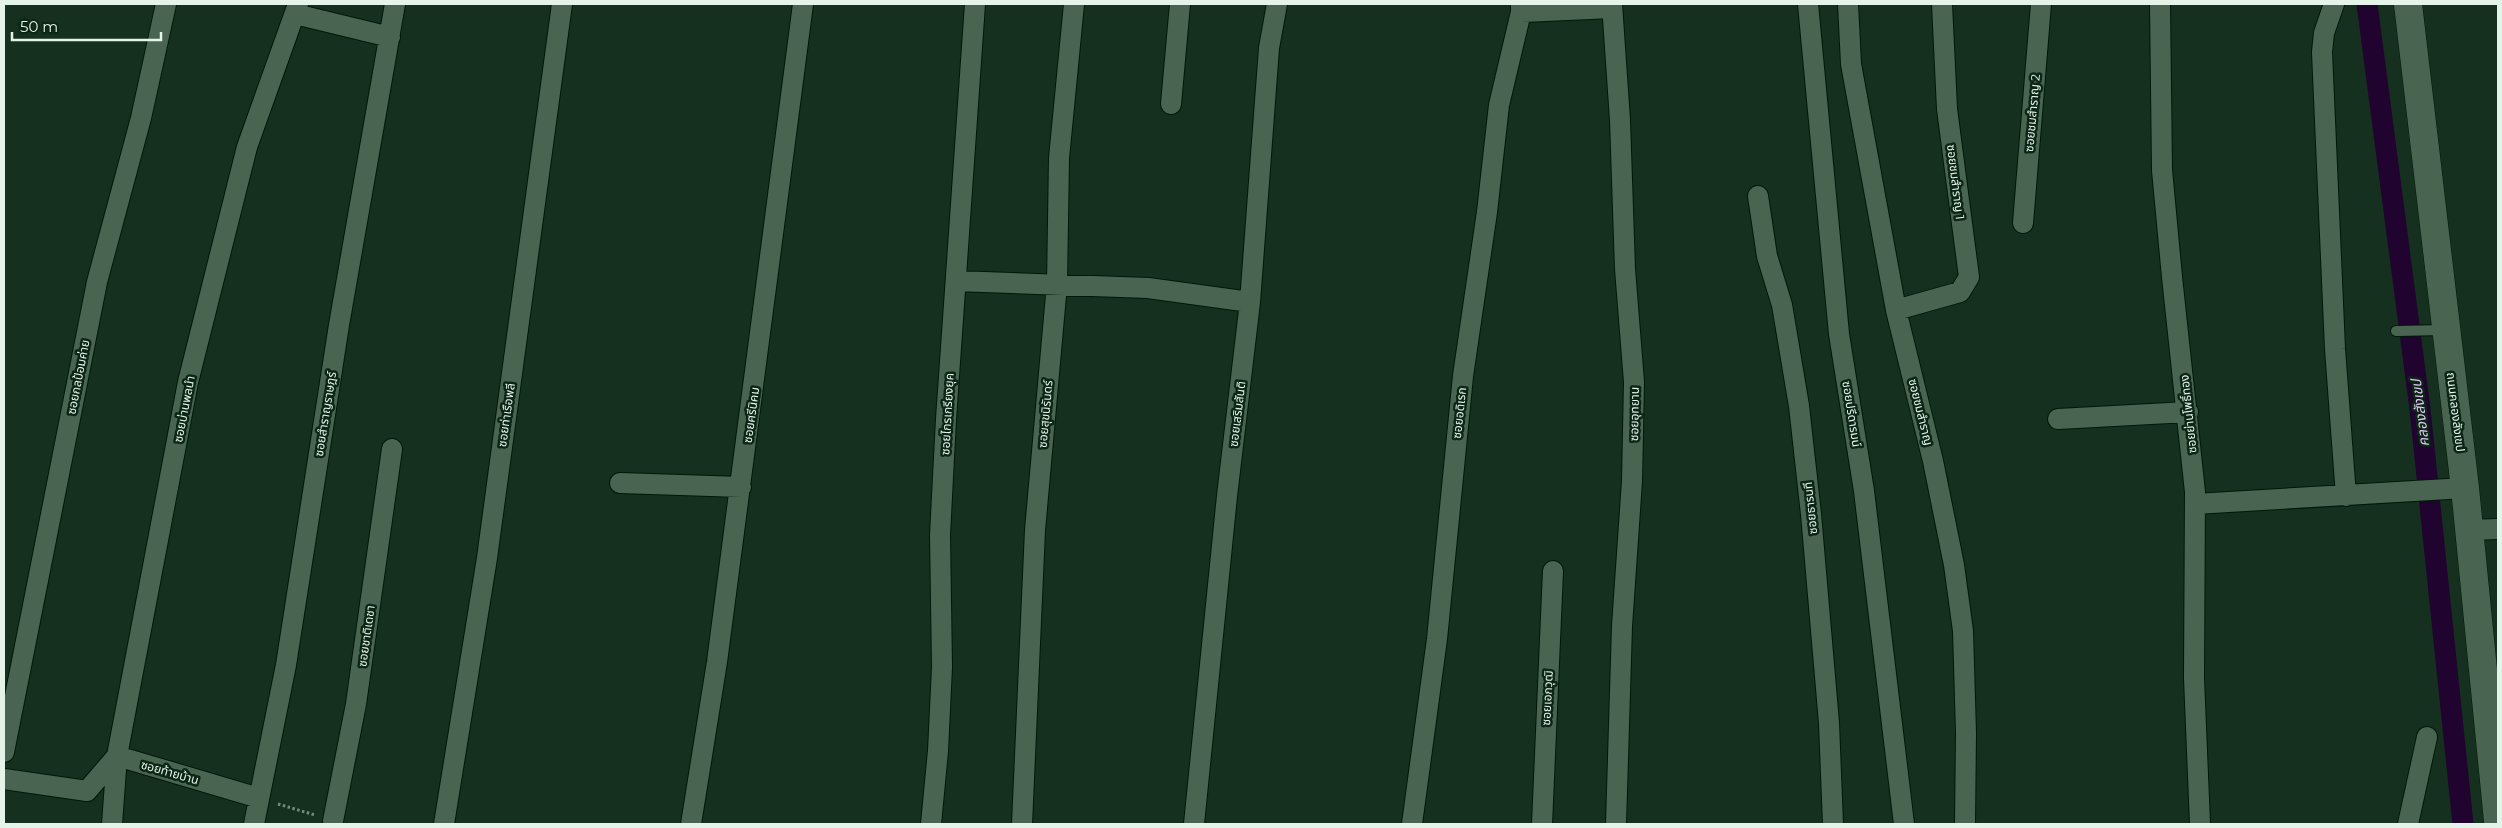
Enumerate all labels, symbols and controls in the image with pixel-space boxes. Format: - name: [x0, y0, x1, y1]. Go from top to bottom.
- scale bar: [12, 10, 161, 42]
- text: 50 m: [20, 17, 58, 36]
- street label: ซอยชมสำราญ 2: [2021, 73, 2043, 153]
- street label: ซอยชมสำราญ 1: [1944, 144, 1968, 220]
- street label: ซอยกลป้อมค่าย: [63, 338, 93, 416]
- street label: ซอยสำราญราษฎร์: [311, 370, 339, 457]
- street label: ถนนคลองสังเขป: [2444, 371, 2468, 453]
- street label: ซอยไกรเกรียงยุค: [937, 373, 957, 455]
- street label: ซอยบ่านพลนำ: [170, 374, 198, 444]
- street label: ซอยย่านโพธิ์ทอง: [2176, 374, 2200, 454]
- street label: ซอยชมสำราญ: [1905, 377, 1937, 447]
- water label: คลองสังเขป: [2407, 377, 2433, 448]
- street label: ซอยสุขนิรันดร์: [1035, 379, 1055, 448]
- street label: ซอยเสริมสันติ: [1226, 380, 1248, 448]
- street label: ซอยปรีดารมน์: [1839, 380, 1865, 448]
- street label: ซอยท่าเรือพลี: [494, 382, 518, 448]
- street label: ซอยศรีนิคม: [740, 386, 762, 444]
- street label: ซอยอดิเรก: [1449, 387, 1469, 439]
- street label: ซอยอุทยาน: [1626, 387, 1642, 441]
- street label: ซอยธารนที: [1800, 481, 1820, 535]
- street label: ซอยชาติเดชา: [354, 604, 378, 668]
- street label: ซอยเอกวุฒิ: [1538, 670, 1556, 726]
- street label: ซอยท้ายบ้าน: [139, 757, 201, 787]

